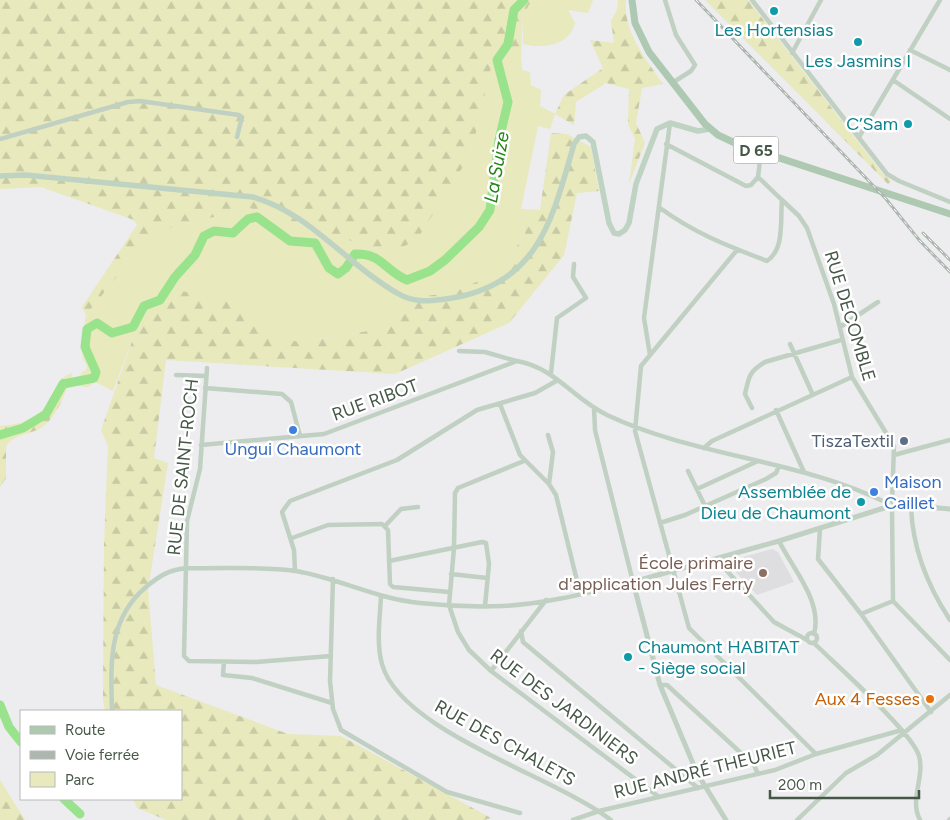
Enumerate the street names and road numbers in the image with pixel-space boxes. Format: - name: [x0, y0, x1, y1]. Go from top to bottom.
- road number: D 65: [734, 136, 778, 164]
- street label: RUE DECOMBLE: [820, 248, 880, 384]
- street label: RUE RIBOT: [329, 374, 421, 426]
- street label: RUE DE SAINT-ROCH: [163, 377, 203, 557]
- street label: RUE DES JARDINIERS: [486, 644, 642, 770]
- street label: RUE DES CHALETS: [431, 695, 579, 791]
- street label: RUE ANDRÉ THEURIET: [611, 737, 799, 803]

